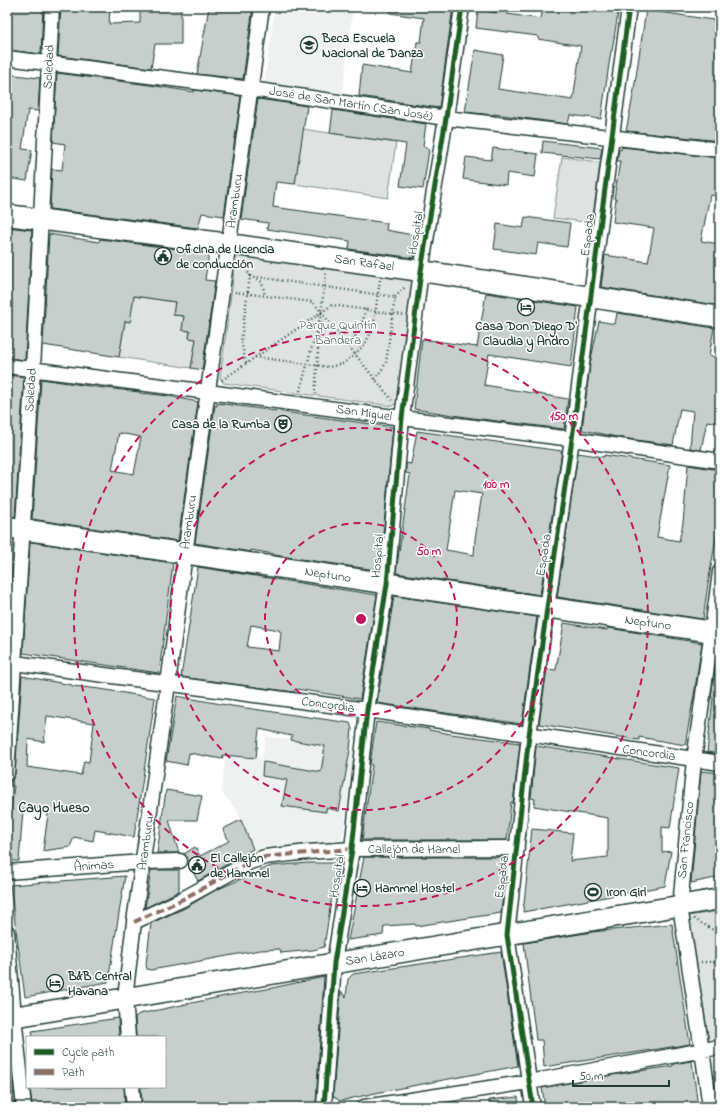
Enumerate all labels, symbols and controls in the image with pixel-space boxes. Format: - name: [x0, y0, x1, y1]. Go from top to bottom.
- place label: Beca Escuela Nacional de Danza: [321, 29, 423, 63]
- school or university icon: Beca Escuela Nacional de Danza: [299, 35, 319, 55]
- street label: Soledad: [38, 44, 60, 90]
- street label: José de San Martín (San José): [268, 82, 434, 126]
- street label: Aramburu: [222, 173, 248, 229]
- street label: Hospital: [403, 210, 429, 256]
- street label: Espada: [576, 213, 600, 257]
- place label: Oficina de Licencia de conducción: [176, 240, 274, 274]
- public building icon: Oficina de Licencia de conducción: [153, 246, 173, 266]
- street label: San Rafael: [333, 249, 395, 277]
- hotel icon: Casa Don Diego D' Claudia y Andro: [516, 297, 536, 317]
- park label: Parque Quintín Bandera: [299, 316, 377, 350]
- place label: Casa Don Diego D' Claudia y Andro: [475, 317, 577, 353]
- street label: Soledad: [20, 367, 42, 413]
- street label: San Miguel: [335, 400, 393, 427]
- text: 150 m: [550, 408, 579, 426]
- theatre icon: Casa de la Rumba: [273, 414, 293, 434]
- place label: Casa de la Rumba: [172, 415, 270, 434]
- text: 100 m: [483, 476, 510, 494]
- street label: Aramburu: [176, 494, 202, 550]
- street label: Espada: [531, 532, 557, 578]
- street label: Hospital: [367, 533, 389, 579]
- text: 50 m: [417, 543, 442, 561]
- street label: Neptuno: [303, 562, 353, 588]
- street label: Neptuno: [624, 610, 673, 636]
- centre of rings: [354, 612, 368, 626]
- street label: Concordia: [300, 692, 356, 718]
- street label: Concordia: [621, 740, 677, 766]
- district label: Cayo Hueso: [18, 798, 90, 821]
- street label: San Francisco: [673, 800, 700, 879]
- street label: Aramburu: [133, 815, 159, 871]
- street label: Callejón de Hamel: [368, 840, 460, 859]
- place label: El Callejón de Hammel: [210, 849, 269, 883]
- street label: Hospital: [324, 853, 350, 899]
- street label: Ánimas: [73, 855, 115, 877]
- public building icon: El Callejón de Hammel: [187, 855, 207, 875]
- street label: Espada: [490, 855, 514, 899]
- hotel icon: Hammel Hostel: [352, 878, 372, 898]
- place label: Hammel Hostel: [375, 879, 454, 898]
- sports icon: Iron Girl: [583, 882, 603, 902]
- place label: Iron Girl: [606, 883, 646, 902]
- street label: San Lázaro: [344, 943, 406, 971]
- place label: B&B Central Havana: [67, 967, 132, 1001]
- hotel icon: B&B Central Havana: [45, 973, 65, 993]
- legend: [26, 1036, 166, 1088]
- text: Cycle path: [62, 1044, 114, 1063]
- scale bar: [573, 1062, 669, 1088]
- text: Path: [62, 1064, 85, 1082]
- text: 50 m: [579, 1068, 603, 1086]

